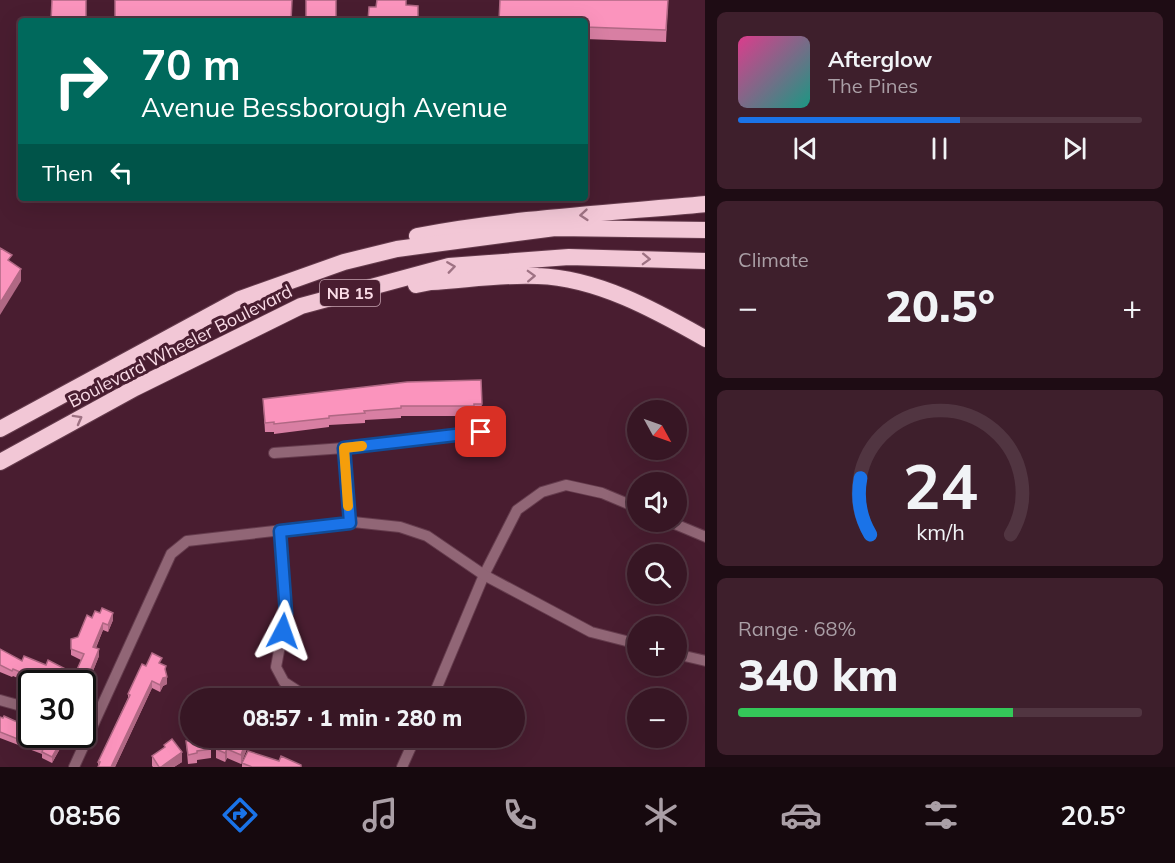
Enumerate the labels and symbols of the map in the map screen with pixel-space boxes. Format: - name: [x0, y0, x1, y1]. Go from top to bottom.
- one-way arrow: [580, 208, 589, 221]
- one-way arrow: [641, 253, 650, 266]
- one-way arrow: [447, 261, 456, 273]
- one-way arrow: [526, 270, 535, 283]
- street label: Boulevard Wheeler Boulevard: [64, 279, 296, 413]
- road number: NB 15: [320, 280, 380, 306]
- north arrow: [627, 400, 687, 460]
- pin: [455, 406, 506, 457]
- one-way arrow: [72, 415, 83, 426]
- position arrow: [251, 599, 315, 663]
- speed limit sign: 30: [18, 670, 96, 748]

